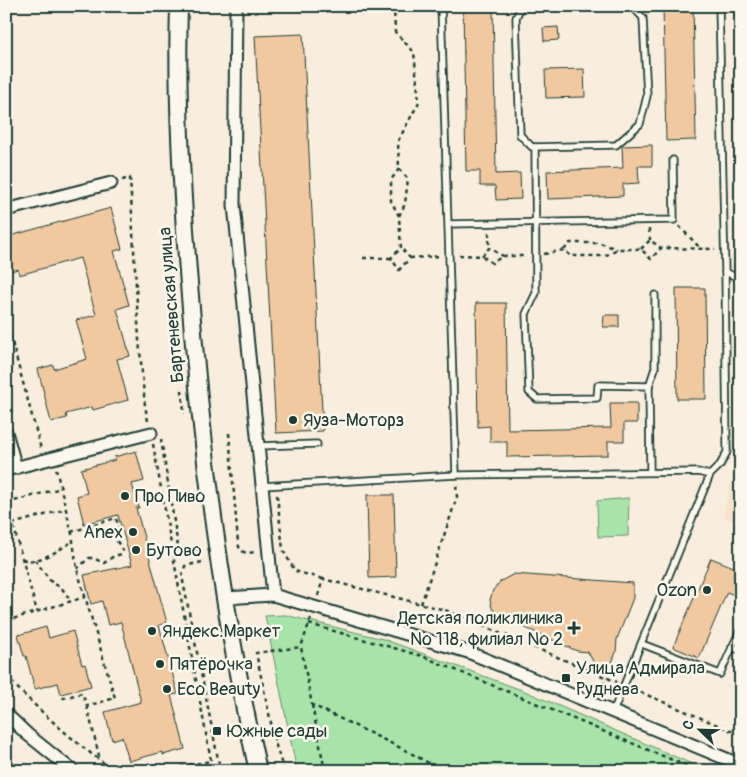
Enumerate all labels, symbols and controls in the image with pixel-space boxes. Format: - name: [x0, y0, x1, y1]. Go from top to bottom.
- street label: Бартеневская улица: [153, 226, 190, 384]
- place label: Яуза-Моторз: [303, 409, 404, 432]
- marker: Яуза-Моторз: [287, 414, 299, 426]
- place label: Про Пиво: [135, 485, 206, 508]
- marker: Про Пиво: [119, 490, 131, 502]
- place label: Anex: [83, 521, 123, 544]
- marker: Anex: [127, 526, 139, 538]
- place label: Бутово: [146, 539, 202, 562]
- marker: Бутово: [130, 544, 142, 556]
- place label: Ozon: [657, 579, 697, 602]
- marker: Ozon: [701, 584, 713, 596]
- place label: Детская поликлиника № 118, филиал № 2: [396, 607, 563, 651]
- place label: Яндекс.Маркет: [162, 620, 280, 643]
- marker: Детская поликлиника № 118, филиал № 2: [567, 621, 581, 635]
- marker: Яндекс.Маркет: [146, 625, 158, 637]
- place label: Пятёрочка: [170, 653, 253, 676]
- place label: Улица Адмирала Руднева: [576, 657, 705, 701]
- marker: Пятёрочка: [154, 658, 166, 670]
- marker: Улица Адмирала Руднева: [560, 672, 572, 684]
- place label: Eco Beauty: [177, 678, 260, 701]
- marker: Eco Beauty: [161, 683, 173, 695]
- north arrow: [674, 704, 724, 754]
- text: С: [679, 717, 698, 732]
- place label: Южные сады: [227, 720, 327, 743]
- marker: Южные сады: [211, 725, 223, 737]

